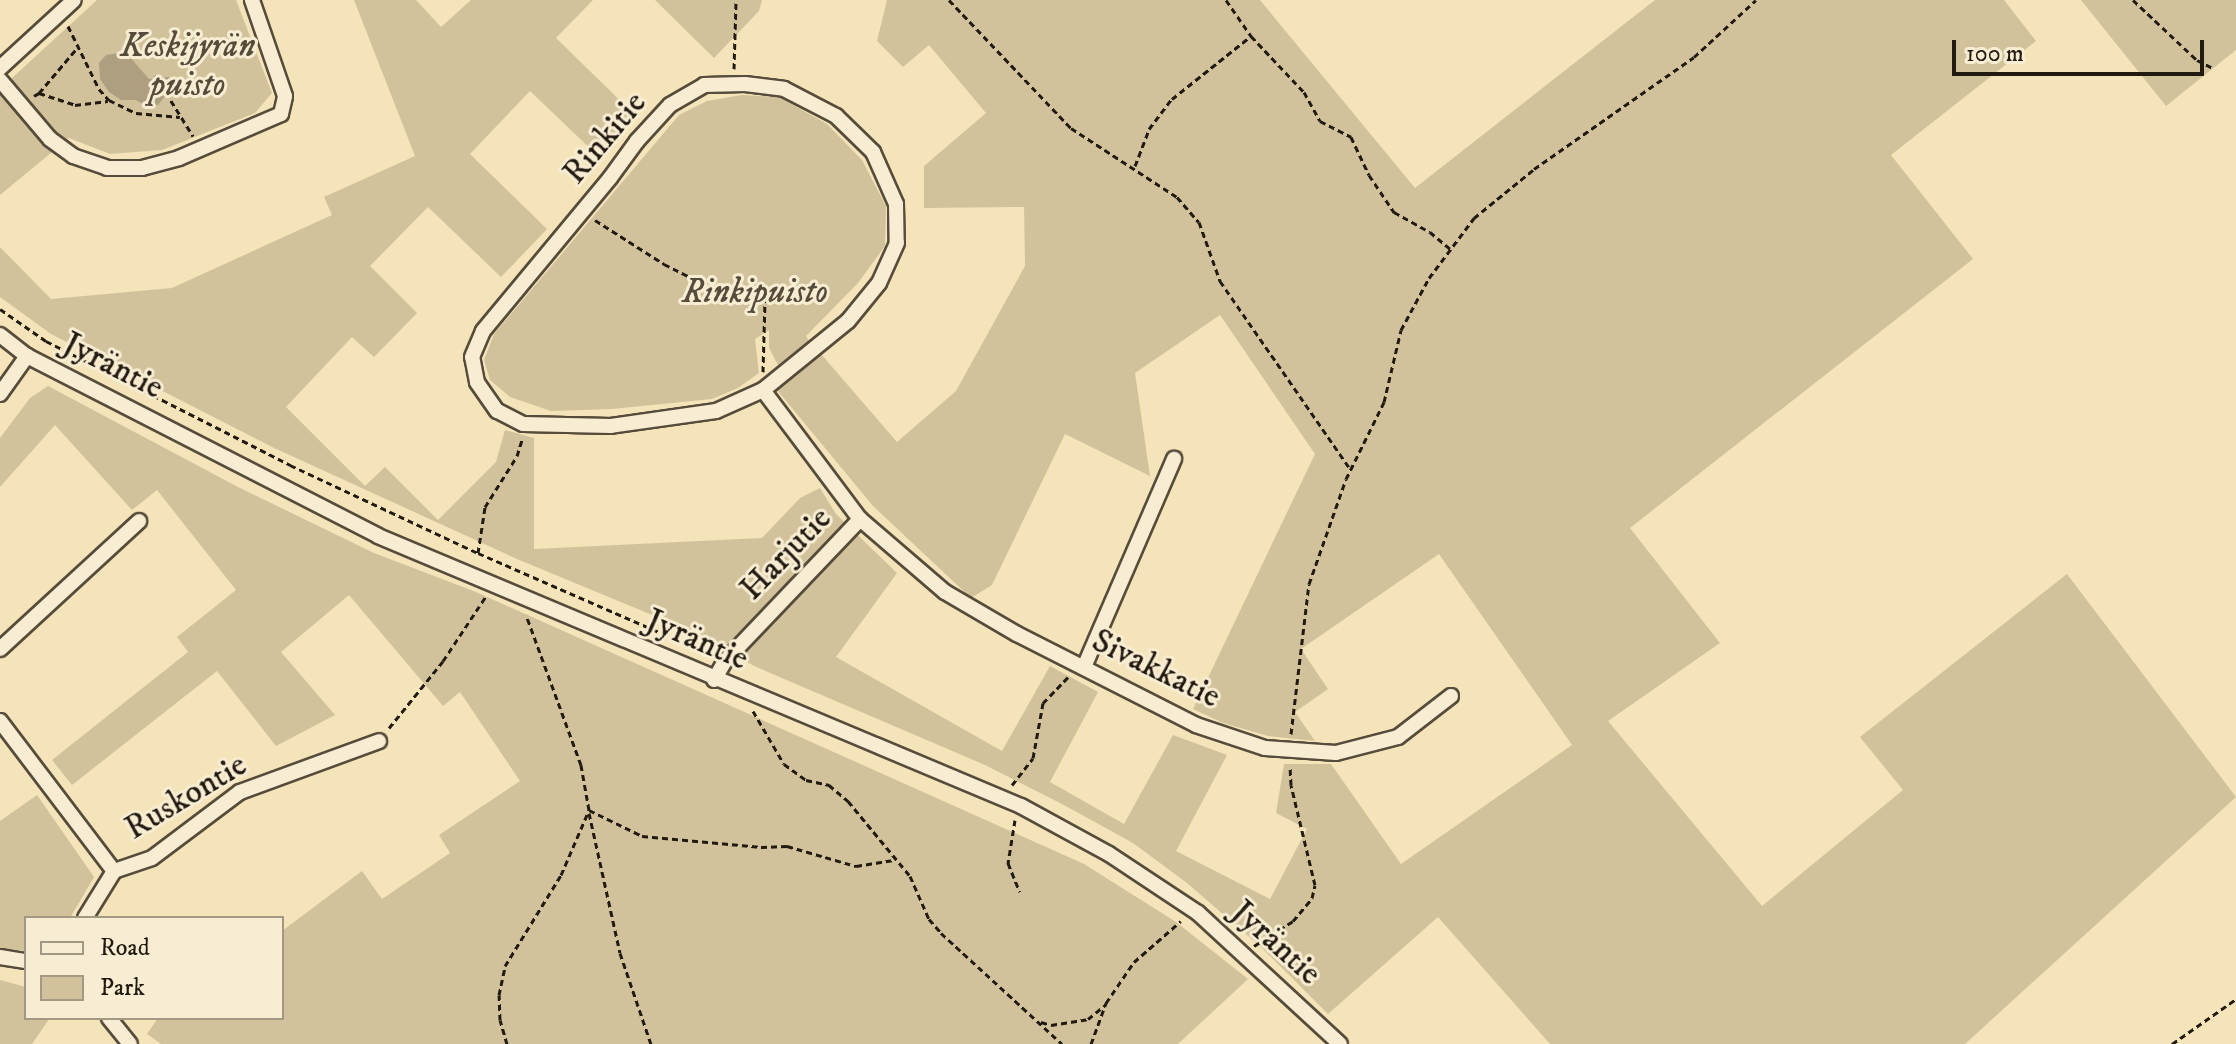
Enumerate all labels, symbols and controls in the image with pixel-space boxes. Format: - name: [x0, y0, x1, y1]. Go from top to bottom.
- scale bar: [1956, 24, 2208, 74]
- park label: Keskijyrän puisto: [121, 26, 255, 106]
- text: 100 m: [1966, 39, 2024, 69]
- street label: Rinkitie: [555, 83, 655, 193]
- park label: Rinkipuisto: [682, 273, 828, 313]
- street label: Jyräntie: [56, 323, 170, 409]
- street label: Harjutie: [732, 499, 840, 609]
- street label: Jyräntie: [640, 600, 754, 680]
- street label: Sivakkatie: [1085, 620, 1227, 718]
- street label: Ruskontie: [118, 745, 254, 849]
- street label: Jyräntie: [1222, 892, 1330, 994]
- legend: [24, 916, 284, 1020]
- text: Road: [100, 933, 150, 963]
- text: Park: [100, 973, 145, 1003]

